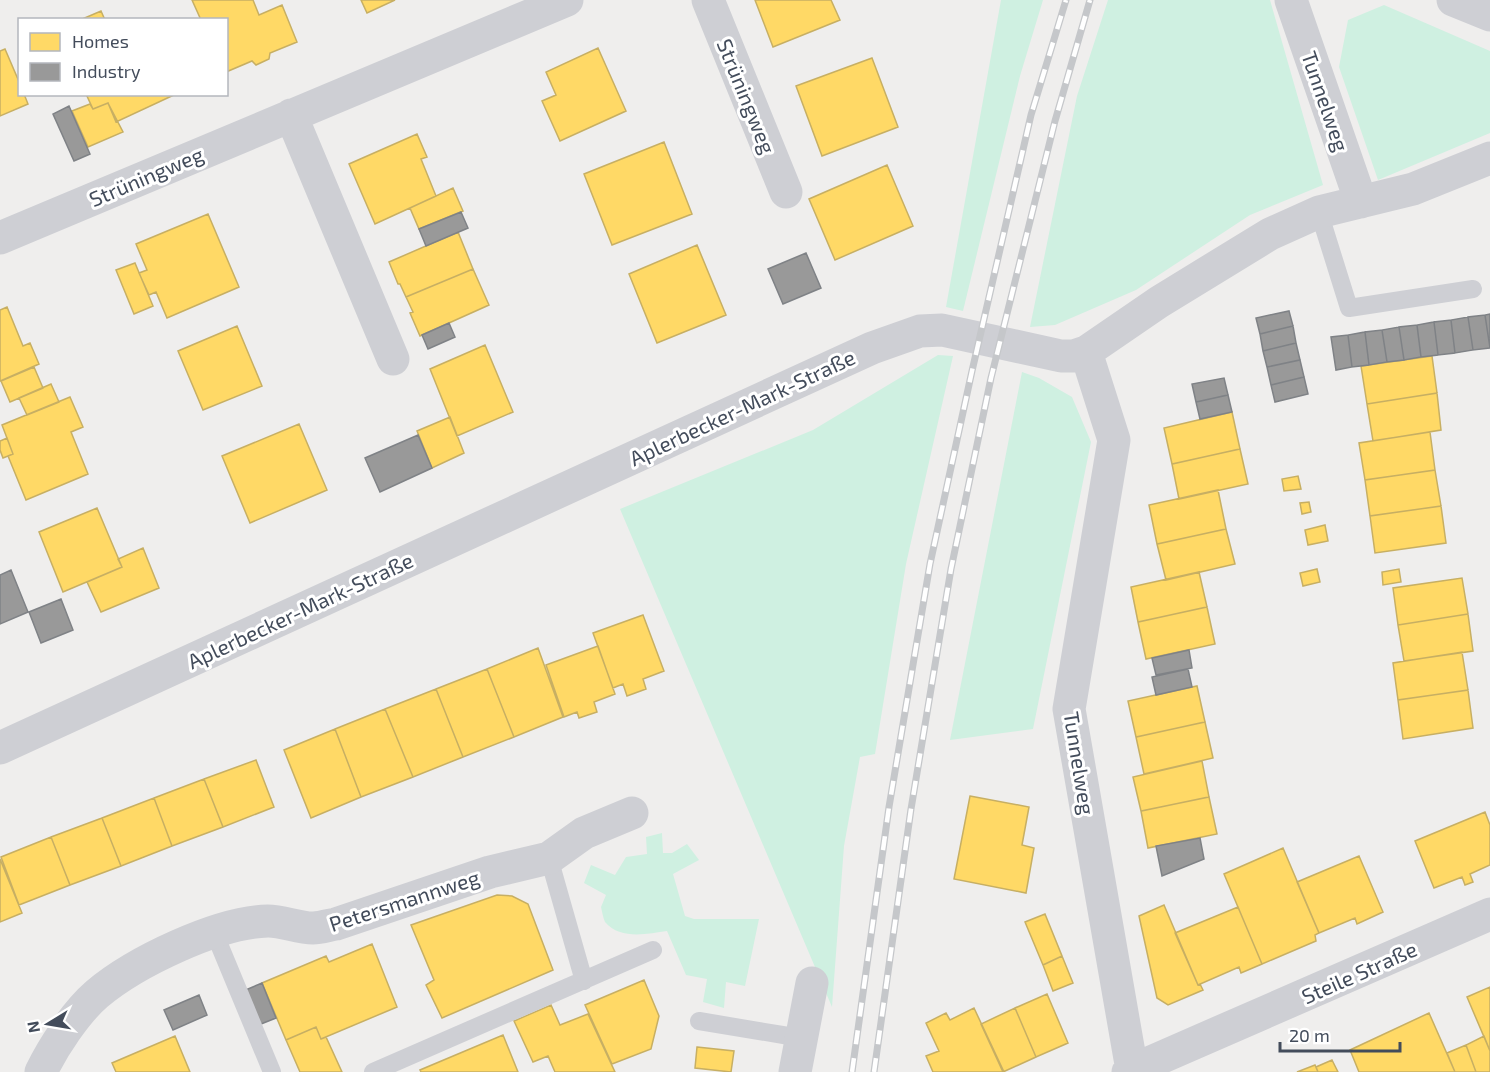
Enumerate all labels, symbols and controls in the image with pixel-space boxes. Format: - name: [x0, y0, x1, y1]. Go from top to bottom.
- legend: [18, 18, 228, 96]
- text: Homes: [72, 30, 129, 52]
- street label: Strüningweg: [713, 35, 781, 157]
- street label: Tunnelweg: [1297, 48, 1355, 155]
- text: Industry: [72, 60, 141, 82]
- street label: Strüningweg: [85, 141, 207, 211]
- street label: Aplerbecker-Mark-Straße: [625, 344, 859, 470]
- street label: Aplerbecker-Mark-Straße: [183, 547, 417, 673]
- street label: Tunnelweg: [1060, 710, 1101, 817]
- street label: Petersmannweg: [326, 864, 483, 936]
- street label: Steile Straße: [1298, 935, 1420, 1009]
- north arrow: [18, 994, 78, 1054]
- scale bar: [1280, 1015, 1400, 1053]
- text: N: [22, 1019, 43, 1034]
- text: 20 m: [1289, 1024, 1330, 1046]

